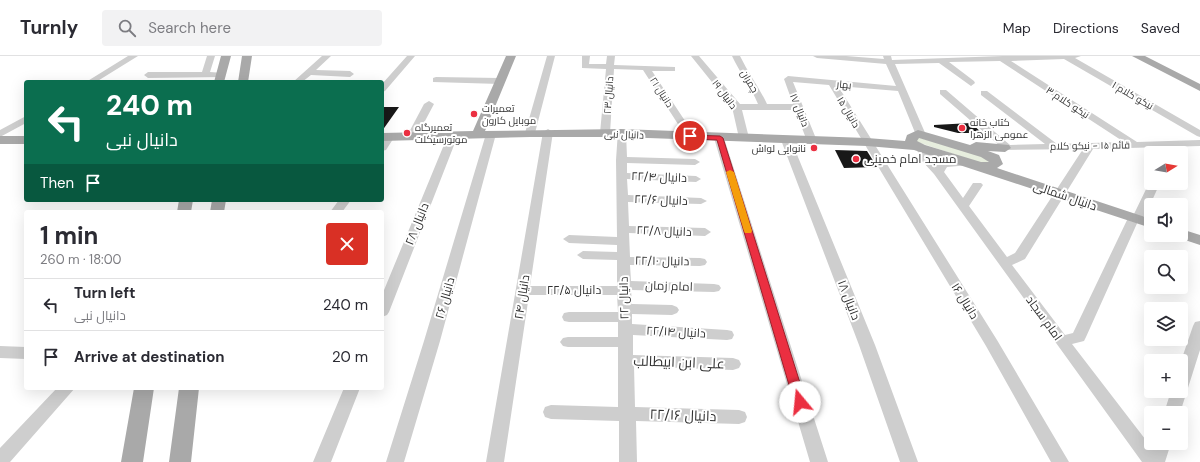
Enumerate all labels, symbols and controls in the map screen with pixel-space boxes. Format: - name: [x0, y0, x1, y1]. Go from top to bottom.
- search box: [102, 10, 382, 46]
- text: Turnly: [20, 15, 78, 40]
- icon: search: [116, 17, 138, 39]
- text: Search here: [148, 18, 231, 38]
- text: Map: [1003, 19, 1031, 37]
- text: Directions: [1053, 19, 1119, 37]
- text: Saved: [1141, 19, 1180, 37]
- street label: چمران: [738, 67, 761, 95]
- street label: دانیال ۲۱: [647, 75, 676, 110]
- street label: دانیال ۲۳: [601, 76, 616, 114]
- street label: دانیال ۱۹: [709, 77, 740, 112]
- street label: بهار: [835, 77, 852, 92]
- street label: نیکو کلام ۱: [1109, 78, 1156, 113]
- street label: نیکو کلام ۳: [1043, 84, 1092, 122]
- text: 240 m: [106, 87, 193, 124]
- street label: دانیال ۱۷: [787, 92, 812, 129]
- street label: دانیال ۱۵: [834, 94, 863, 130]
- icon: left: [40, 96, 92, 148]
- place label: تعمیرات موبایل کارون: [482, 102, 536, 127]
- marker: تعمیرات موبایل کارون: [469, 109, 479, 119]
- place label: کتاب خانه عمومی الزهرا: [970, 116, 1029, 141]
- pin: [673, 119, 707, 153]
- place label: تعمیرگاه موتورسیکلت: [415, 121, 467, 146]
- marker: کتاب خانه عمومی الزهرا: [957, 123, 967, 133]
- icon: arrive: [679, 125, 701, 147]
- street label: دانیال نبی: [604, 127, 644, 142]
- text: دانیال نبی: [106, 128, 178, 152]
- marker: تعمیرگاه موتورسیکلت: [402, 128, 412, 138]
- street label: قائم ۱۵ - نیکو کلام: [1050, 138, 1130, 154]
- place label: نانوایی لواش: [752, 142, 806, 155]
- marker: نانوایی لواش: [809, 143, 819, 153]
- north arrow: [1144, 146, 1188, 190]
- map controls: [1144, 146, 1188, 450]
- place label: مسجد امام خمینی: [864, 151, 956, 167]
- marker: مسجد امام خمینی: [851, 154, 861, 164]
- street label: دانیال ۲۲/۴: [631, 168, 687, 186]
- icon: arrive: [82, 172, 104, 194]
- text: Then: [40, 173, 74, 193]
- street label: دانیال شمالی: [1031, 178, 1099, 214]
- street label: دانیال ۲۲/۶: [634, 191, 688, 209]
- button: sound: [1144, 198, 1188, 242]
- street label: دانیال ۲۸: [401, 200, 433, 248]
- text: 1 min: [40, 220, 98, 251]
- street label: دانیال ۲۲/۸: [636, 222, 692, 240]
- button: close: [326, 223, 368, 265]
- button: search: [1144, 250, 1188, 294]
- text: 260 m · 18:00: [40, 251, 121, 268]
- street label: دانیال ۲۲/۱۰: [635, 253, 690, 269]
- street label: دانیال ۲۴: [511, 273, 533, 320]
- street label: دانیال ۲۶: [431, 275, 459, 321]
- street label: دانیال ۲۲: [616, 276, 632, 320]
- street label: امام زمان: [645, 277, 693, 295]
- street label: دانیال ۱۸: [834, 278, 864, 323]
- street label: دانیال ۱۶: [948, 280, 982, 322]
- street label: دانیال ۲۲/۵: [547, 282, 601, 298]
- text: Turn left: [74, 283, 135, 303]
- street label: امام سجاد: [1022, 292, 1066, 344]
- icon: left: [40, 294, 62, 316]
- text: 240 m: [323, 295, 368, 315]
- button: layers: [1144, 302, 1188, 346]
- text: دانیال نبی: [74, 307, 126, 324]
- street label: دانیال ۲۲/۱۴: [646, 322, 706, 342]
- icon: arrive: [40, 346, 62, 368]
- text: Arrive at destination: [74, 347, 225, 367]
- text: 20 m: [332, 347, 368, 367]
- street label: علی ابن ابیطالب: [633, 351, 725, 373]
- button: +: [1144, 354, 1188, 398]
- position arrow: [779, 381, 821, 423]
- street label: دانیال ۲۲/۱۶: [649, 405, 717, 425]
- button: −: [1144, 406, 1188, 450]

